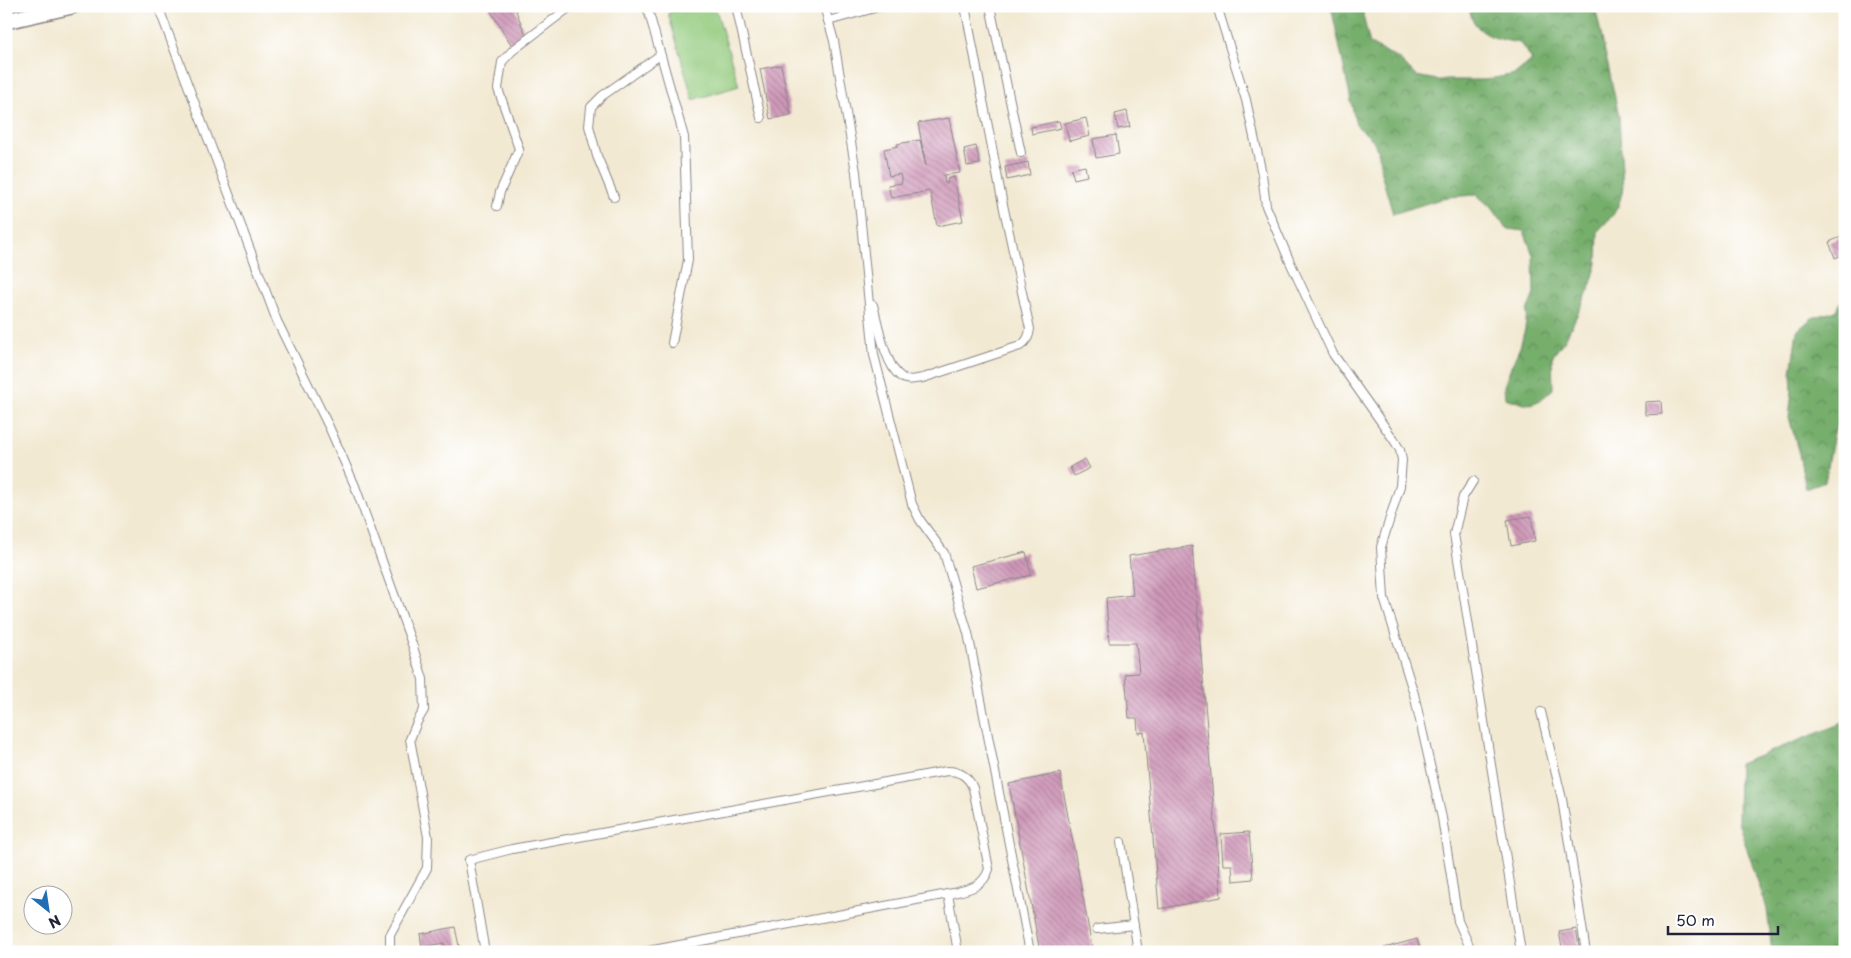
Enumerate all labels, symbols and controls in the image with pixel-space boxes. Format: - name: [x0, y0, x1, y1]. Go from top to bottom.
- north arrow: [22, 886, 72, 936]
- scale bar: [1668, 903, 1778, 935]
- text: 50 m: [1676, 908, 1715, 931]
- text: N: [45, 910, 65, 934]

